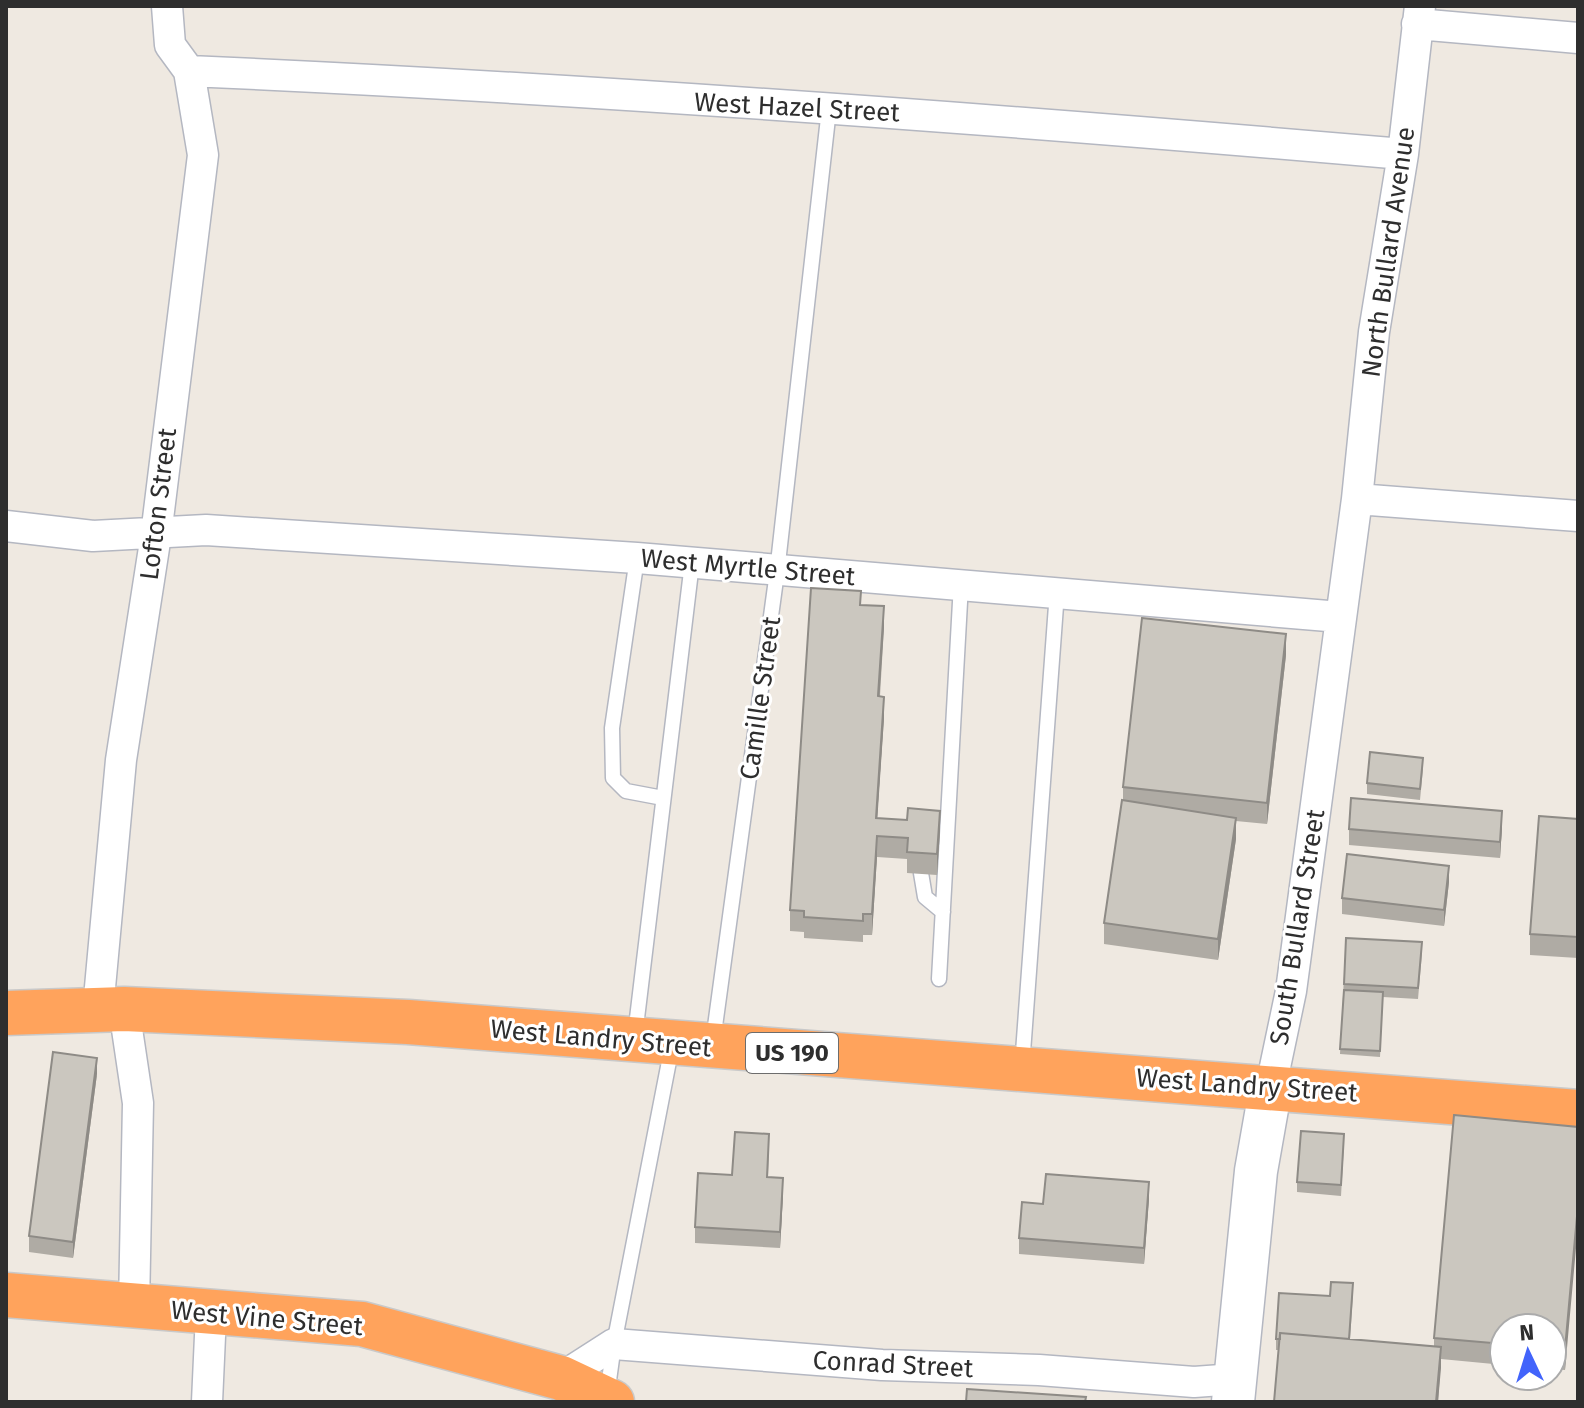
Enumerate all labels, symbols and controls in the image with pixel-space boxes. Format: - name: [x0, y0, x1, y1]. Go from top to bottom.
- street label: West Hazel Street: [693, 87, 901, 128]
- street label: North Bullard Avenue: [1356, 125, 1421, 379]
- street label: Lofton Street: [134, 426, 183, 582]
- street label: West Myrtle Street: [639, 543, 857, 592]
- street label: Camille Street: [734, 614, 787, 782]
- street label: South Bullard Street: [1264, 806, 1332, 1047]
- street label: West Landry Street: [489, 1013, 713, 1064]
- road number: US 190: [746, 1033, 838, 1073]
- street label: West Landry Street: [1135, 1062, 1359, 1109]
- street label: West Vine Street: [170, 1295, 365, 1342]
- north arrow: [1488, 1312, 1568, 1392]
- text: N: [1518, 1319, 1535, 1347]
- street label: Conrad Street: [812, 1345, 975, 1384]

